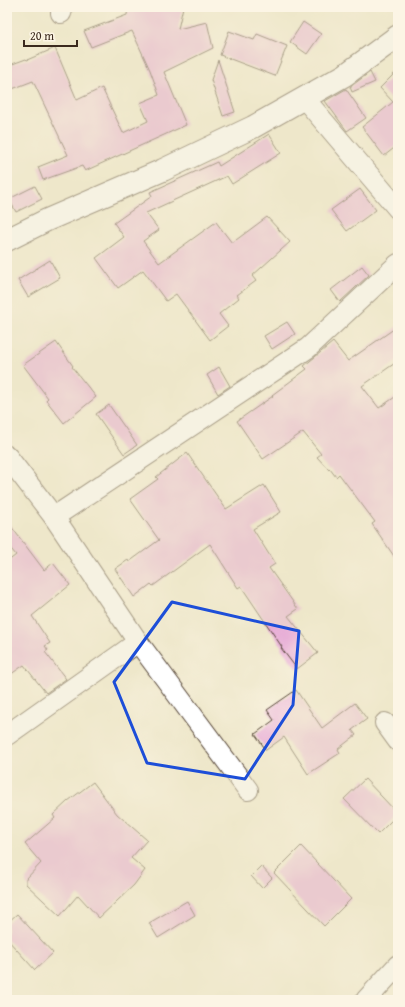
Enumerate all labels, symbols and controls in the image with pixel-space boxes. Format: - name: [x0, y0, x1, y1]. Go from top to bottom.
- scale bar: [24, 22, 77, 48]
- text: 20 m: [30, 27, 54, 44]

